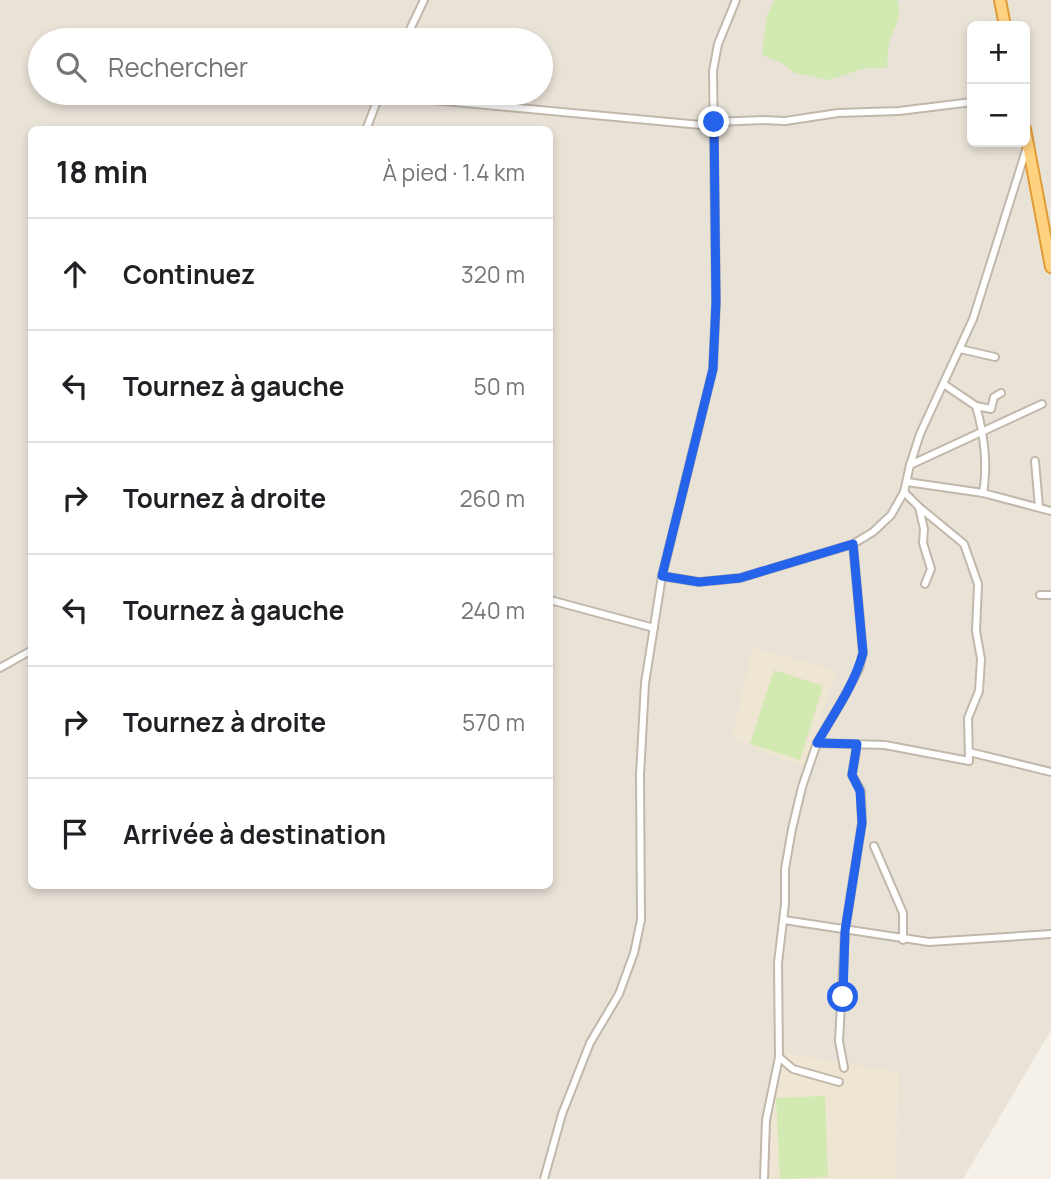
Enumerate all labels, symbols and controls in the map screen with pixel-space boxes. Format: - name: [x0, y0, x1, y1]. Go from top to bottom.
- map controls: [967, 21, 1030, 147]
- button: +: [967, 21, 1030, 84]
- search box: [28, 28, 553, 105]
- icon: search: [52, 48, 90, 86]
- text: Rechercher: [108, 49, 248, 85]
- button: −: [967, 84, 1030, 147]
- route end: [698, 106, 729, 137]
- text: 18 min: [56, 151, 148, 192]
- text: À pied · 1.4 km: [382, 156, 525, 188]
- icon: ahead: [56, 255, 94, 293]
- text: Continuez: [123, 256, 255, 292]
- text: 320 m: [461, 258, 525, 290]
- icon: left: [56, 367, 94, 405]
- text: Tournez à gauche: [123, 368, 344, 404]
- text: 50 m: [474, 370, 525, 402]
- icon: right: [56, 479, 94, 517]
- text: Tournez à droite: [123, 480, 326, 516]
- text: 260 m: [459, 482, 525, 514]
- icon: left: [56, 591, 94, 629]
- text: Tournez à gauche: [123, 592, 344, 628]
- text: 240 m: [461, 594, 525, 626]
- icon: right: [56, 703, 94, 741]
- text: Tournez à droite: [123, 704, 326, 740]
- text: 570 m: [462, 706, 525, 738]
- icon: arrive: [56, 815, 94, 853]
- text: Arrivée à destination: [123, 816, 386, 852]
- route start: [827, 981, 858, 1012]

